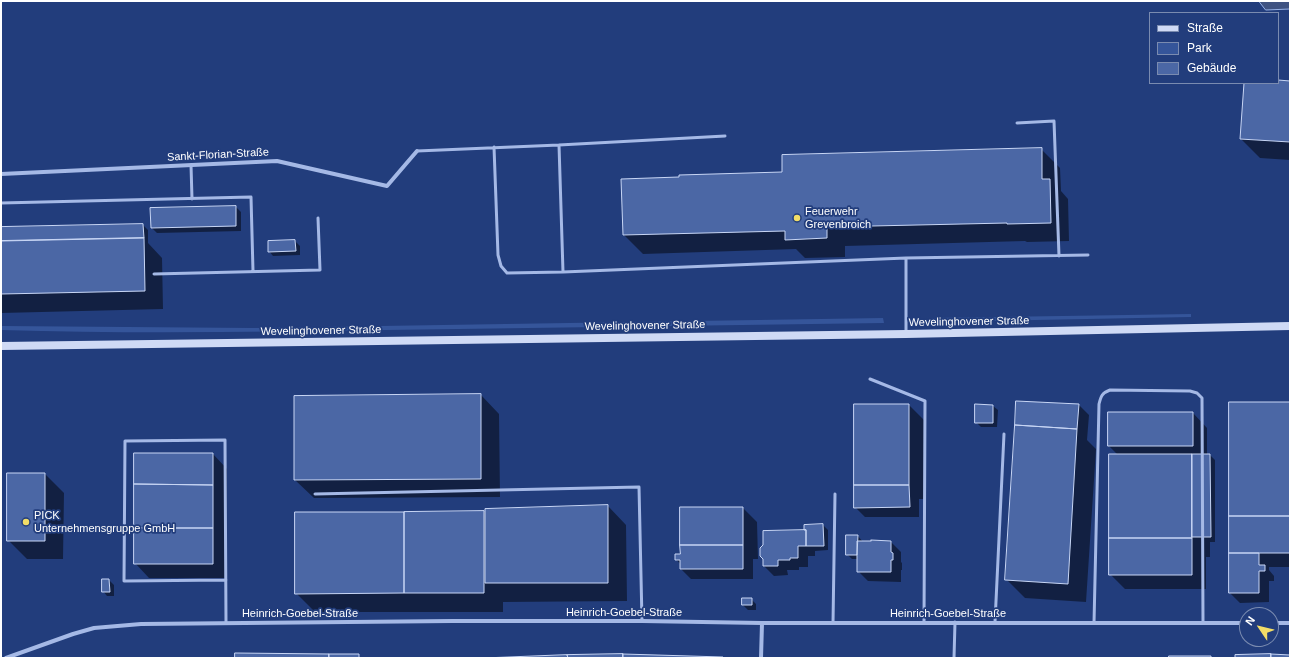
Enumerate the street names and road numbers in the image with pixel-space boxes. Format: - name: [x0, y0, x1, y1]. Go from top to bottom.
- street label: Sankt-Florian-Straße: [167, 146, 269, 164]
- street label: Wevelinghovener Straße: [908, 314, 1030, 330]
- street label: Wevelinghovener Straße: [584, 318, 706, 334]
- street label: Wevelinghovener Straße: [260, 323, 382, 339]
- street label: Heinrich-Goebel-Straße: [566, 606, 682, 620]
- street label: Heinrich-Goebel-Straße: [242, 607, 358, 621]
- street label: Heinrich-Goebel-Straße: [890, 607, 1006, 621]

